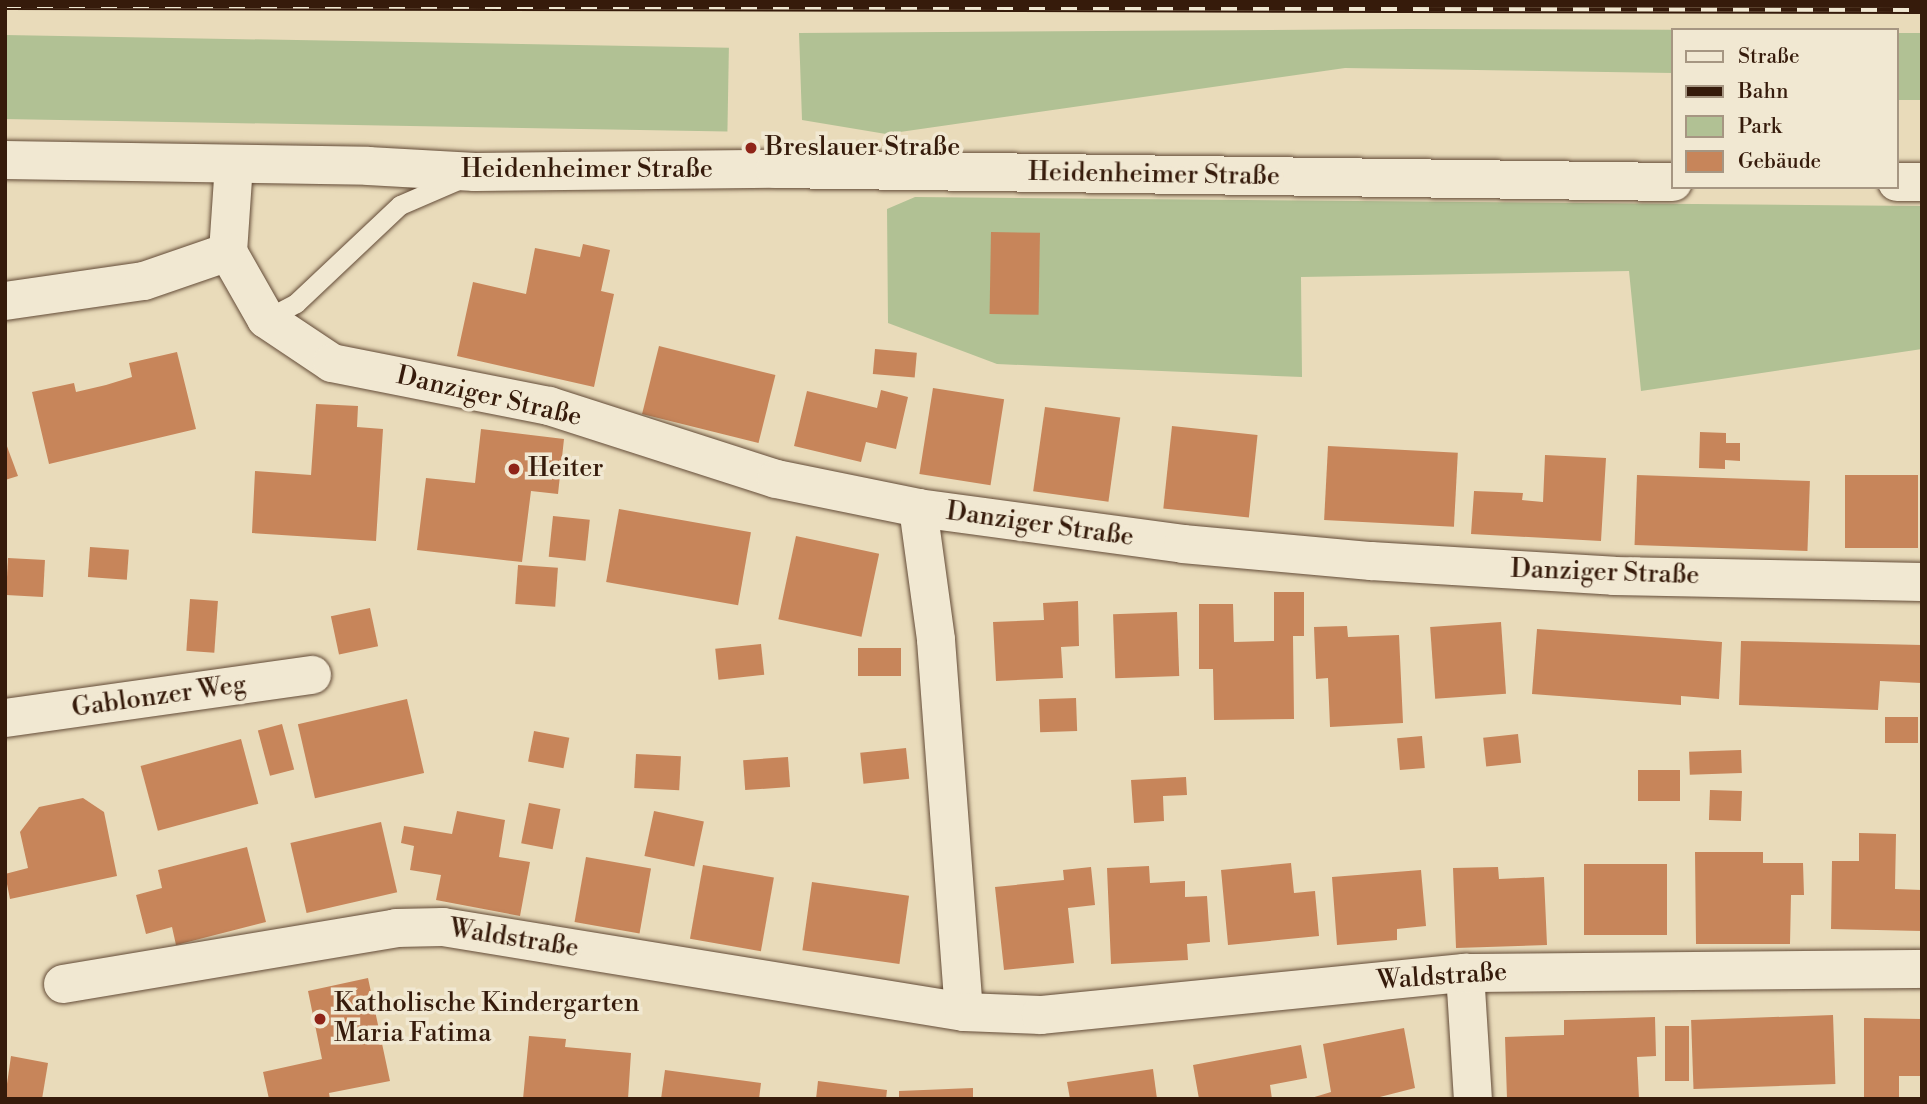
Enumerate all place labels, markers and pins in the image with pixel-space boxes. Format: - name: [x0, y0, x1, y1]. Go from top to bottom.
- place label: Breslauer Straße: [765, 132, 960, 164]
- marker: Breslauer Straße: [743, 140, 759, 156]
- place label: Heiter: [528, 453, 604, 485]
- marker: Heiter: [506, 461, 522, 477]
- place label: Katholische Kindergarten Maria Fatima: [334, 988, 639, 1050]
- marker: Katholische Kindergarten Maria Fatima: [312, 1011, 328, 1027]

